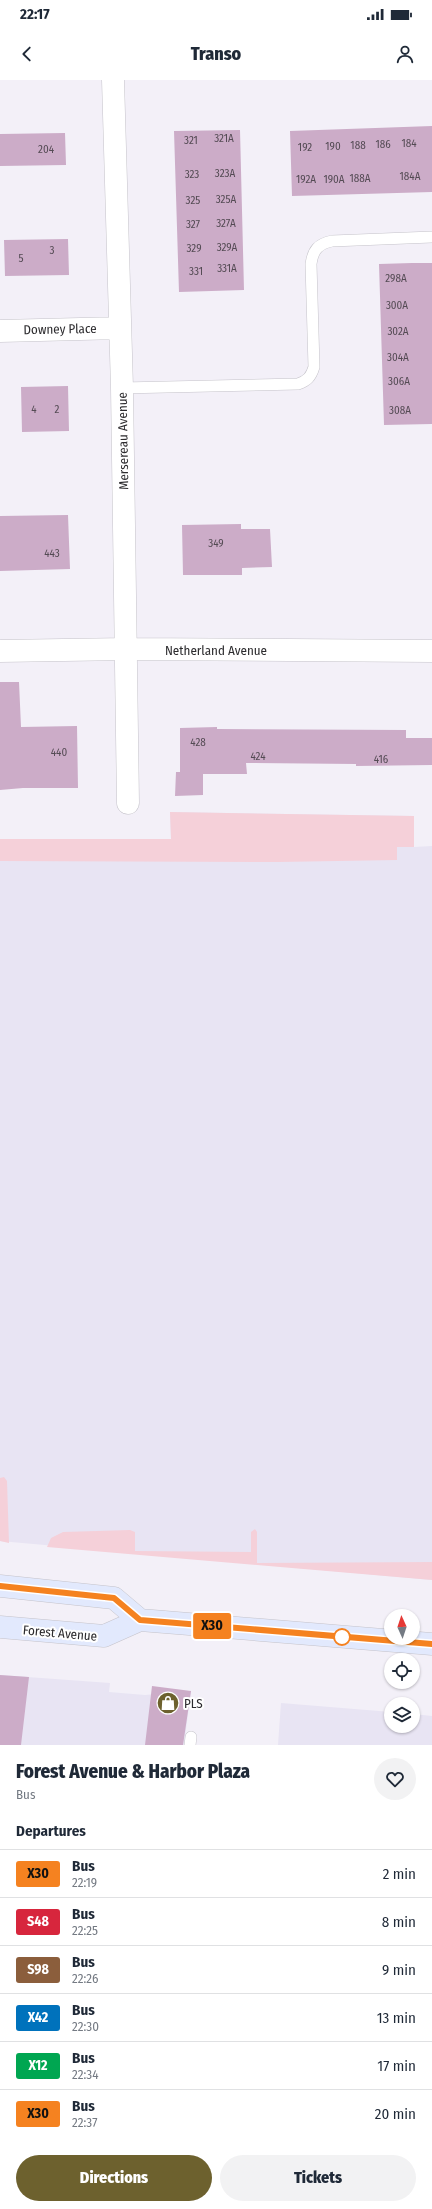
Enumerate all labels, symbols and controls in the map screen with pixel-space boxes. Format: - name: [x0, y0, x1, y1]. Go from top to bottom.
- text: 22:17: [20, 5, 50, 23]
- icon: back: [16, 43, 38, 65]
- text: Transo: [191, 43, 241, 65]
- icon: person: [394, 43, 416, 65]
- house number: 321A: [214, 132, 234, 145]
- house number: 321: [184, 134, 198, 147]
- house number: 184: [401, 137, 417, 150]
- house number: 186: [375, 138, 391, 151]
- house number: 188: [350, 139, 366, 152]
- house number: 190: [325, 140, 341, 153]
- house number: 192: [298, 141, 312, 154]
- house number: 204: [38, 143, 55, 156]
- house number: 323A: [215, 167, 235, 180]
- house number: 323: [185, 168, 199, 181]
- house number: 184A: [400, 170, 421, 183]
- house number: 188A: [349, 172, 371, 185]
- house number: 192A: [296, 173, 316, 186]
- house number: 190A: [323, 173, 345, 186]
- house number: 325A: [216, 193, 236, 206]
- house number: 325: [186, 194, 200, 207]
- house number: 327A: [216, 217, 236, 230]
- house number: 327: [186, 218, 201, 231]
- house number: 329A: [217, 241, 238, 254]
- house number: 329: [187, 242, 202, 255]
- house number: 3: [50, 244, 55, 257]
- house number: 5: [18, 252, 24, 265]
- house number: 331A: [217, 262, 237, 275]
- house number: 331: [189, 265, 203, 278]
- house number: 298A: [385, 272, 407, 285]
- house number: 300A: [386, 299, 408, 312]
- street label: Downey Place: [23, 321, 97, 337]
- house number: 302A: [387, 325, 409, 338]
- house number: 304A: [387, 351, 409, 364]
- house number: 306A: [388, 375, 410, 388]
- street label: Mersereau Avenue: [115, 392, 131, 490]
- house number: 4: [31, 403, 37, 416]
- house number: 2: [55, 403, 60, 416]
- house number: 308A: [389, 404, 411, 417]
- house number: 349: [208, 537, 224, 550]
- house number: 443: [44, 547, 60, 560]
- street label: Netherland Avenue: [165, 643, 267, 658]
- house number: 428: [190, 736, 206, 749]
- house number: 440: [51, 746, 67, 759]
- house number: 424: [250, 750, 266, 763]
- house number: 416: [374, 753, 389, 766]
- north arrow: [384, 1609, 420, 1645]
- map controls: [384, 1609, 420, 1733]
- line badge: X30: [189, 1613, 235, 1639]
- text: X30: [201, 1617, 223, 1634]
- street label: Forest Avenue: [22, 1622, 98, 1644]
- unlabelled marker: [333, 1628, 351, 1646]
- button: locate: [384, 1653, 420, 1689]
- shop icon: PLS: [155, 1690, 181, 1716]
- place label: PLS: [184, 1696, 203, 1711]
- button: layers: [384, 1697, 420, 1733]
- button: heart: [374, 1758, 416, 1800]
- text: Forest Avenue & Harbor Plaza: [16, 1760, 250, 1783]
- text: Bus: [16, 1787, 35, 1802]
- text: Departures: [16, 1822, 86, 1840]
- text: Bus: [72, 1857, 95, 1875]
- text: X30: [27, 1865, 49, 1882]
- text: 2 min: [383, 1865, 416, 1883]
- text: 22:19: [72, 1875, 97, 1890]
- text: Bus: [72, 1905, 95, 1923]
- text: S48: [27, 1913, 49, 1930]
- text: 8 min: [382, 1913, 416, 1931]
- text: 22:25: [72, 1923, 98, 1938]
- text: Bus: [72, 1953, 95, 1971]
- text: S98: [27, 1961, 49, 1978]
- text: 9 min: [382, 1961, 416, 1979]
- text: 22:26: [72, 1971, 98, 1986]
- text: Bus: [72, 2001, 95, 2019]
- text: X42: [28, 2009, 48, 2026]
- text: 13 min: [377, 2009, 416, 2027]
- text: 22:30: [72, 2019, 99, 2034]
- text: Bus: [72, 2049, 95, 2067]
- text: X12: [28, 2057, 48, 2074]
- text: 17 min: [377, 2057, 416, 2075]
- text: 22:34: [72, 2067, 98, 2082]
- text: Bus: [72, 2097, 95, 2115]
- text: X30: [27, 2105, 49, 2122]
- text: 20 min: [375, 2105, 416, 2123]
- text: 22:37: [72, 2115, 97, 2130]
- button: Directions: [16, 2155, 212, 2201]
- button: Tickets: [220, 2155, 416, 2201]

